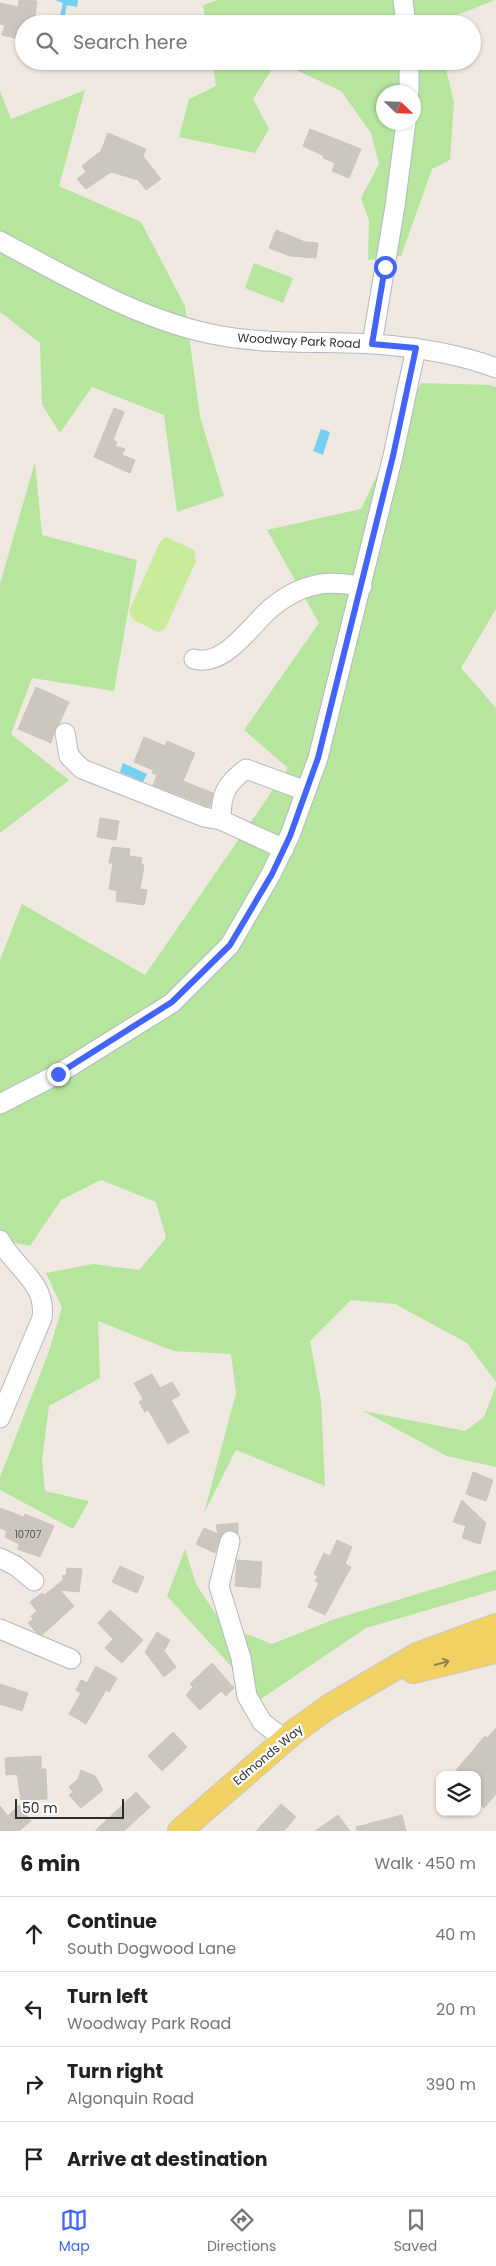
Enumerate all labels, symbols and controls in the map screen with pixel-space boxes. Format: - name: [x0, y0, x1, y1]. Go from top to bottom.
- search box: [15, 15, 481, 70]
- icon: search: [33, 29, 61, 57]
- text: Search here: [73, 29, 187, 56]
- north arrow: [376, 85, 421, 130]
- route start: [374, 256, 397, 279]
- street label: Woodway Park Road: [237, 329, 361, 352]
- route end: [47, 1063, 70, 1086]
- house number: 10707: [15, 1527, 42, 1542]
- one-way arrow: [433, 1658, 449, 1668]
- street label: Edmonds Way: [229, 1720, 306, 1789]
- map controls: [436, 1771, 481, 1816]
- button: layers: [436, 1771, 481, 1816]
- scale bar: [15, 1796, 124, 1819]
- text: 50 m: [22, 1798, 58, 1818]
- text: 6 min: [20, 1849, 80, 1878]
- text: Walk · 450 m: [375, 1852, 476, 1875]
- text: Continue: [67, 1908, 157, 1935]
- icon: ahead: [20, 1920, 48, 1948]
- text: 40 m: [435, 1923, 476, 1946]
- text: South Dogwood Lane: [67, 1937, 236, 1960]
- text: Turn left: [67, 1983, 148, 2010]
- icon: left: [20, 1995, 48, 2023]
- text: 20 m: [436, 1998, 476, 2021]
- text: Woodway Park Road: [67, 2012, 231, 2035]
- text: Turn right: [67, 2058, 163, 2085]
- icon: right: [20, 2070, 48, 2098]
- text: 390 m: [426, 2073, 476, 2096]
- text: Algonquin Road: [67, 2087, 194, 2110]
- icon: arrive: [20, 2145, 48, 2173]
- text: Arrive at destination: [67, 2146, 268, 2173]
- tab: Map: [59, 2206, 90, 2257]
- tab: Directions: [207, 2206, 276, 2257]
- tab: Saved: [394, 2206, 437, 2257]

